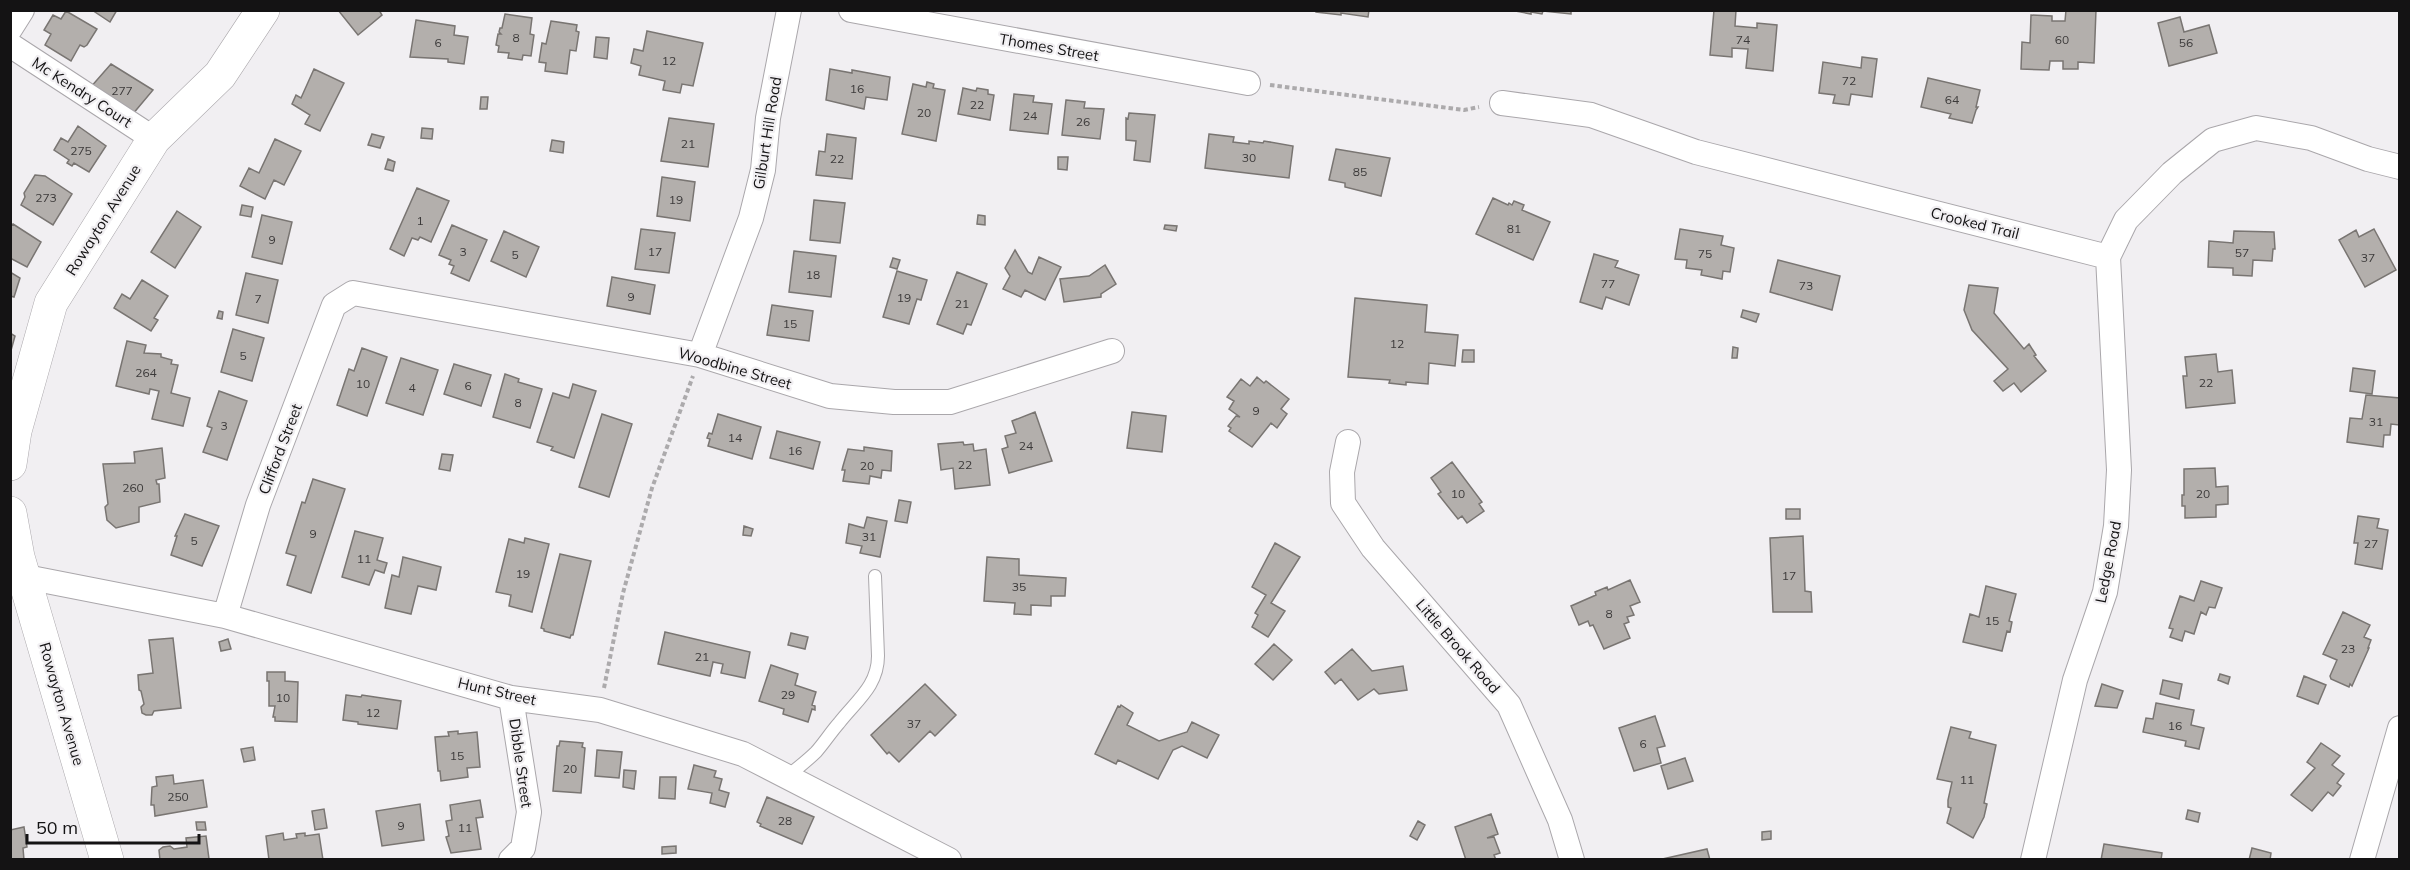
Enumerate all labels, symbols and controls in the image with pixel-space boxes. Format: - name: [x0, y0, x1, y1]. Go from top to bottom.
- street label: Thomes Street: [998, 29, 1100, 65]
- house number: 8: [512, 30, 520, 45]
- house number: 74: [1736, 32, 1750, 47]
- house number: 60: [2055, 32, 2069, 47]
- house number: 6: [434, 35, 442, 50]
- house number: 56: [2179, 35, 2193, 50]
- street label: Mc Kendry Court: [28, 53, 136, 131]
- house number: 12: [662, 53, 676, 68]
- house number: 72: [1842, 73, 1856, 88]
- street label: Gilburt Hill Road: [749, 75, 785, 191]
- house number: 16: [850, 81, 864, 96]
- house number: 277: [111, 83, 133, 98]
- house number: 64: [1945, 92, 1959, 107]
- house number: 22: [970, 97, 984, 112]
- house number: 20: [917, 105, 931, 120]
- house number: 24: [1023, 108, 1037, 123]
- house number: 26: [1076, 114, 1090, 129]
- house number: 21: [681, 136, 695, 151]
- house number: 275: [70, 143, 92, 158]
- house number: 30: [1242, 150, 1256, 165]
- house number: 22: [830, 151, 844, 166]
- street label: Rowayton Avenue: [61, 161, 145, 279]
- house number: 85: [1353, 164, 1367, 179]
- house number: 273: [35, 190, 57, 205]
- house number: 19: [669, 192, 683, 207]
- street label: Crooked Trail: [1929, 203, 2021, 243]
- house number: 1: [416, 213, 424, 228]
- house number: 81: [1507, 221, 1521, 236]
- house number: 9: [268, 232, 276, 247]
- house number: 3: [459, 244, 467, 259]
- house number: 17: [648, 244, 662, 259]
- house number: 57: [2235, 245, 2249, 260]
- house number: 75: [1698, 246, 1712, 261]
- house number: 5: [511, 247, 519, 262]
- house number: 37: [2361, 250, 2375, 265]
- house number: 18: [806, 267, 820, 282]
- house number: 77: [1601, 276, 1615, 291]
- house number: 73: [1799, 278, 1813, 293]
- house number: 9: [627, 289, 635, 304]
- house number: 19: [897, 290, 911, 305]
- house number: 7: [254, 291, 262, 306]
- house number: 21: [955, 296, 969, 311]
- house number: 15: [783, 316, 797, 331]
- house number: 12: [1390, 336, 1404, 351]
- street label: Woodbine Street: [676, 343, 794, 393]
- house number: 5: [239, 348, 247, 363]
- house number: 264: [135, 365, 157, 380]
- house number: 22: [2199, 375, 2213, 390]
- house number: 10: [356, 376, 370, 391]
- house number: 6: [464, 378, 472, 393]
- house number: 4: [408, 380, 416, 395]
- house number: 8: [514, 395, 522, 410]
- street label: Clifford Street: [254, 401, 306, 497]
- house number: 9: [1252, 403, 1260, 418]
- house number: 31: [2369, 414, 2383, 429]
- house number: 3: [220, 418, 228, 433]
- house number: 14: [728, 430, 742, 445]
- house number: 24: [1019, 438, 1033, 453]
- house number: 16: [788, 443, 802, 458]
- house number: 22: [958, 457, 972, 472]
- house number: 20: [860, 458, 874, 473]
- house number: 260: [122, 480, 144, 495]
- house number: 10: [1451, 486, 1465, 501]
- house number: 20: [2196, 486, 2210, 501]
- street label: Ledge Road: [2091, 519, 2125, 605]
- house number: 9: [309, 526, 317, 541]
- house number: 31: [862, 529, 876, 544]
- house number: 5: [190, 533, 198, 548]
- house number: 27: [2364, 536, 2378, 551]
- house number: 11: [357, 551, 371, 566]
- house number: 19: [516, 566, 530, 581]
- house number: 17: [1782, 568, 1796, 583]
- house number: 35: [1012, 579, 1026, 594]
- street label: Little Brook Road: [1412, 595, 1504, 697]
- house number: 8: [1605, 606, 1613, 621]
- house number: 15: [1985, 613, 1999, 628]
- street label: Rowayton Avenue: [35, 640, 89, 768]
- house number: 23: [2341, 641, 2355, 656]
- house number: 21: [695, 649, 709, 664]
- street label: Hunt Street: [456, 673, 538, 709]
- house number: 29: [781, 687, 795, 702]
- house number: 10: [276, 690, 290, 705]
- house number: 12: [366, 705, 380, 720]
- house number: 37: [907, 716, 921, 731]
- street label: Dibble Street: [505, 717, 537, 809]
- house number: 16: [2168, 718, 2182, 733]
- house number: 6: [1639, 736, 1647, 751]
- house number: 15: [450, 748, 464, 763]
- house number: 20: [563, 761, 577, 776]
- house number: 11: [1960, 772, 1974, 787]
- house number: 250: [167, 789, 189, 804]
- scale bar: [27, 807, 200, 845]
- house number: 28: [778, 813, 792, 828]
- text: 50 m: [36, 816, 78, 839]
- house number: 9: [397, 818, 405, 833]
- house number: 11: [458, 820, 472, 835]

